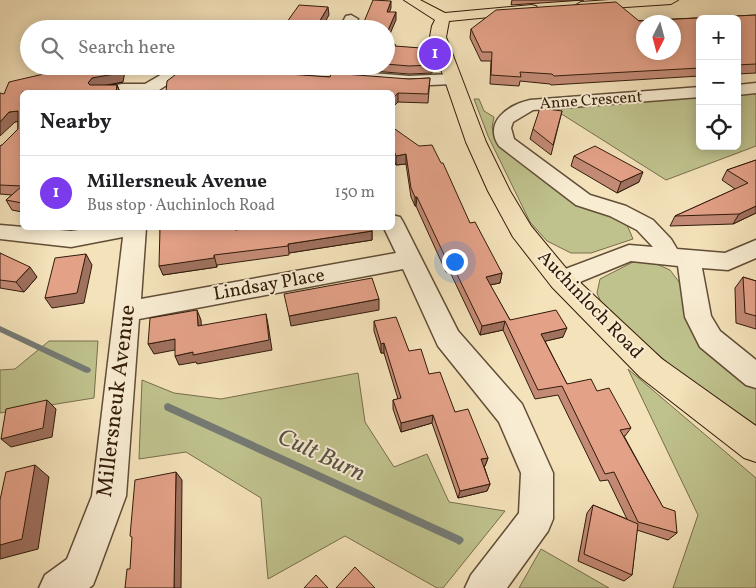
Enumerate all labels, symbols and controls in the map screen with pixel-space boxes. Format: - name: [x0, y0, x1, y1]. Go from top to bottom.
- north arrow: [636, 15, 681, 60]
- map controls: [696, 15, 741, 150]
- button: +: [696, 15, 741, 60]
- search box: [20, 20, 395, 75]
- icon: search: [38, 34, 66, 62]
- text: Search here: [78, 35, 175, 61]
- pin: 1: [419, 35, 451, 73]
- button: −: [696, 60, 741, 105]
- street label: Anne Crescent: [539, 86, 643, 116]
- button: locate: [696, 105, 741, 150]
- text: Nearby: [40, 108, 111, 137]
- text: Millersneuk Avenue: [87, 169, 267, 195]
- text: 1: [53, 182, 59, 204]
- text: 150 m: [334, 182, 375, 204]
- text: Bus stop · Auchinloch Road: [87, 195, 275, 217]
- street label: Auchinloch Road: [531, 245, 649, 365]
- your location: [442, 249, 468, 275]
- street label: Lindsay Place: [211, 262, 327, 308]
- street label: Millersneuk Avenue: [90, 303, 144, 499]
- water label: Cult Burn: [271, 421, 371, 491]

